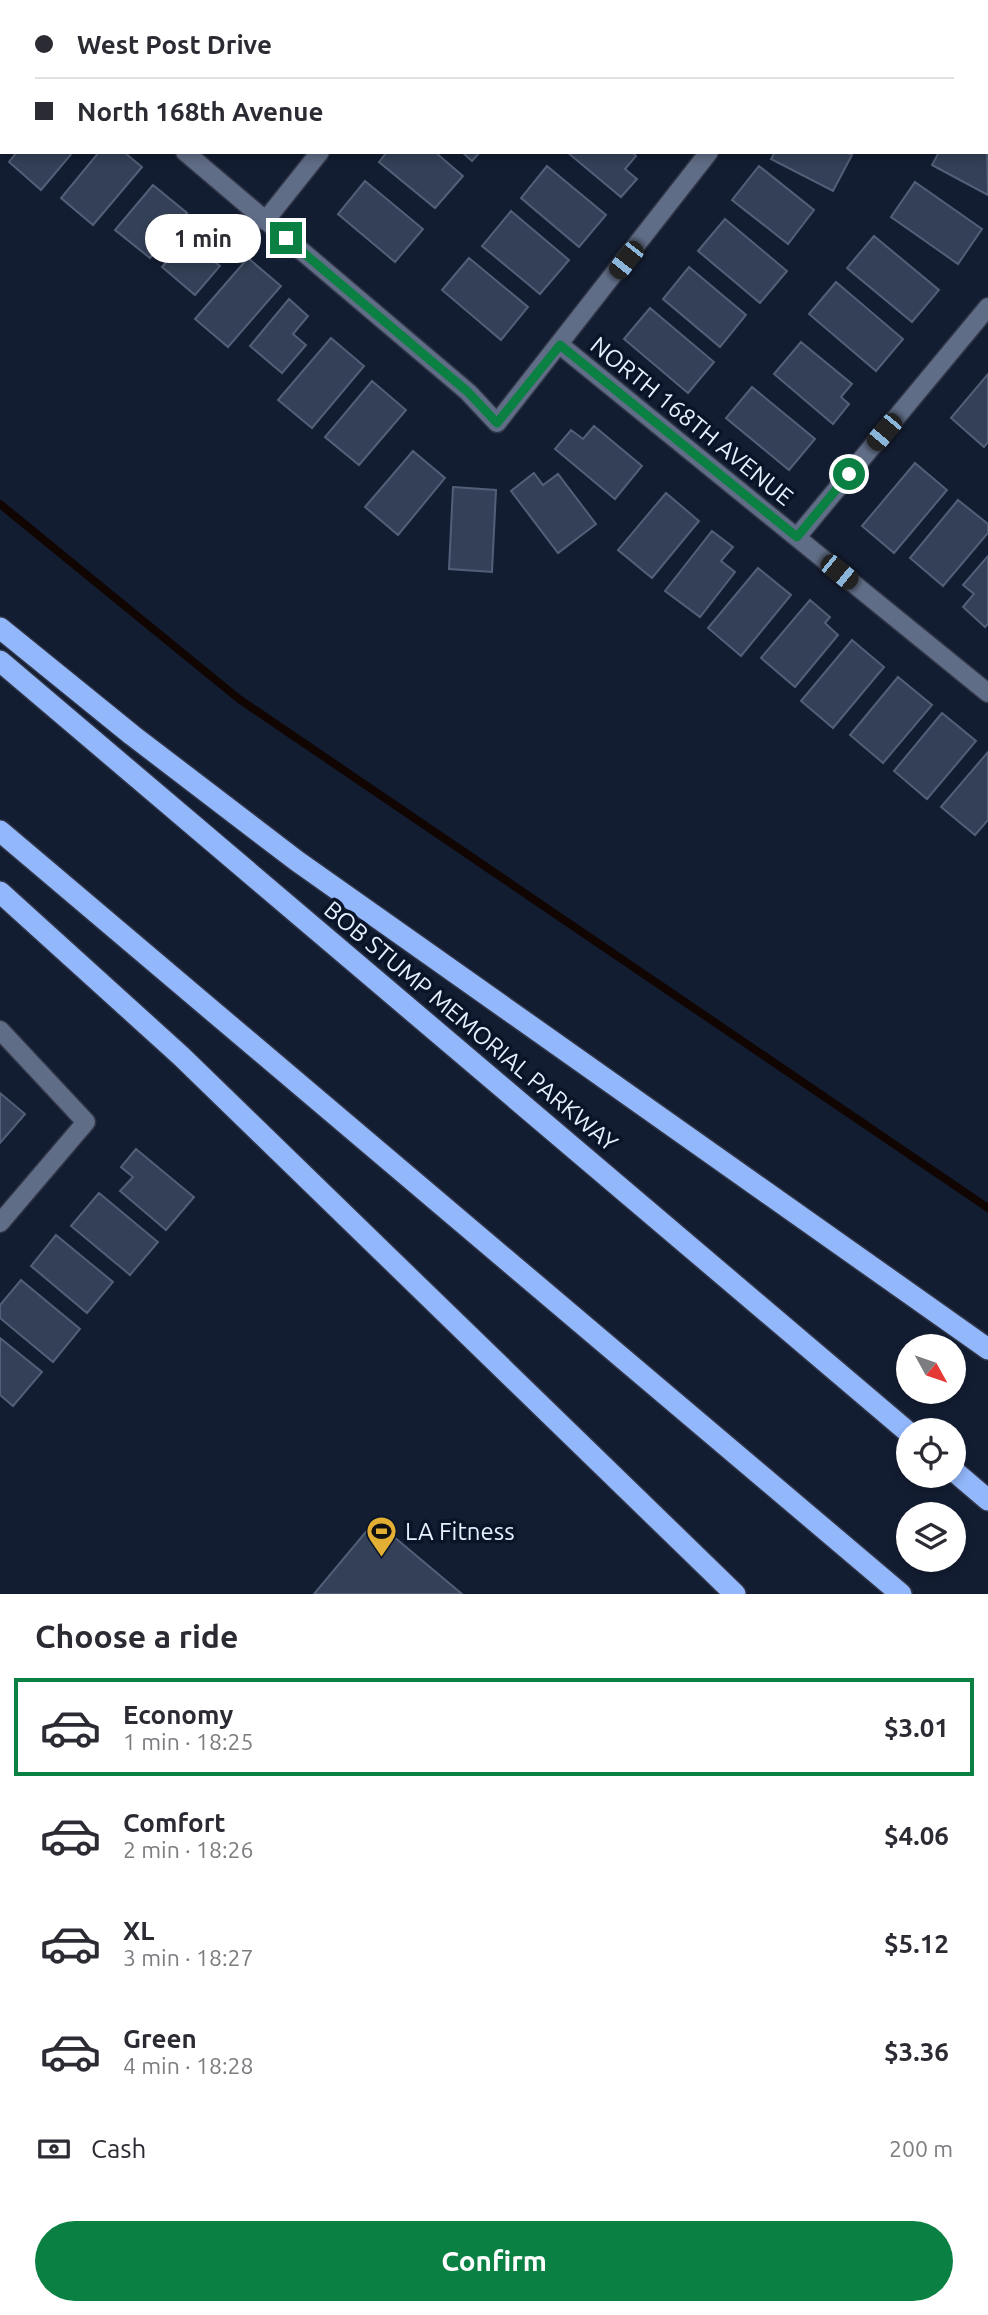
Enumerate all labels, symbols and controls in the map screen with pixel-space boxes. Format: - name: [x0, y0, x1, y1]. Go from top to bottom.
- text: West Post Drive: [77, 30, 272, 59]
- text: North 168th Avenue: [77, 97, 323, 126]
- callout: 1 min: [146, 214, 262, 262]
- route end: [270, 222, 302, 254]
- text: 1 min: [174, 226, 232, 251]
- car: [605, 237, 648, 283]
- street label: NORTH 168TH AVENUE: [585, 331, 799, 511]
- car: [863, 409, 906, 455]
- route start: [833, 458, 865, 490]
- car: [817, 551, 862, 593]
- street label: BOB STUMP MEMORIAL PARKWAY: [319, 895, 623, 1157]
- north arrow: [896, 1334, 966, 1404]
- map controls: [896, 1334, 966, 1572]
- button: locate: [896, 1418, 966, 1488]
- button: layers: [896, 1502, 966, 1572]
- sports icon: LA Fitness: [365, 1514, 399, 1558]
- place label: LA Fitness: [405, 1518, 515, 1545]
- text: Choose a ride: [35, 1618, 238, 1654]
- icon: car: [39, 1696, 102, 1759]
- text: Economy: [123, 1700, 233, 1729]
- text: $3.01: [884, 1713, 949, 1742]
- text: 1 min · 18:25: [123, 1729, 254, 1754]
- icon: car: [39, 1804, 102, 1867]
- text: Comfort: [123, 1808, 226, 1837]
- text: $4.06: [884, 1821, 949, 1850]
- text: 2 min · 18:26: [123, 1837, 254, 1862]
- icon: car: [39, 1912, 102, 1975]
- text: XL: [123, 1916, 154, 1945]
- text: $5.12: [884, 1929, 949, 1958]
- text: 3 min · 18:27: [123, 1945, 254, 1970]
- icon: car: [39, 2020, 102, 2083]
- text: Green: [123, 2024, 197, 2053]
- text: $3.36: [884, 2037, 949, 2066]
- text: 4 min · 18:28: [123, 2053, 254, 2078]
- icon: cash: [35, 2130, 73, 2168]
- text: Cash: [91, 2134, 146, 2163]
- text: 200 m: [889, 2136, 953, 2161]
- button: Confirm: [35, 2221, 953, 2301]

